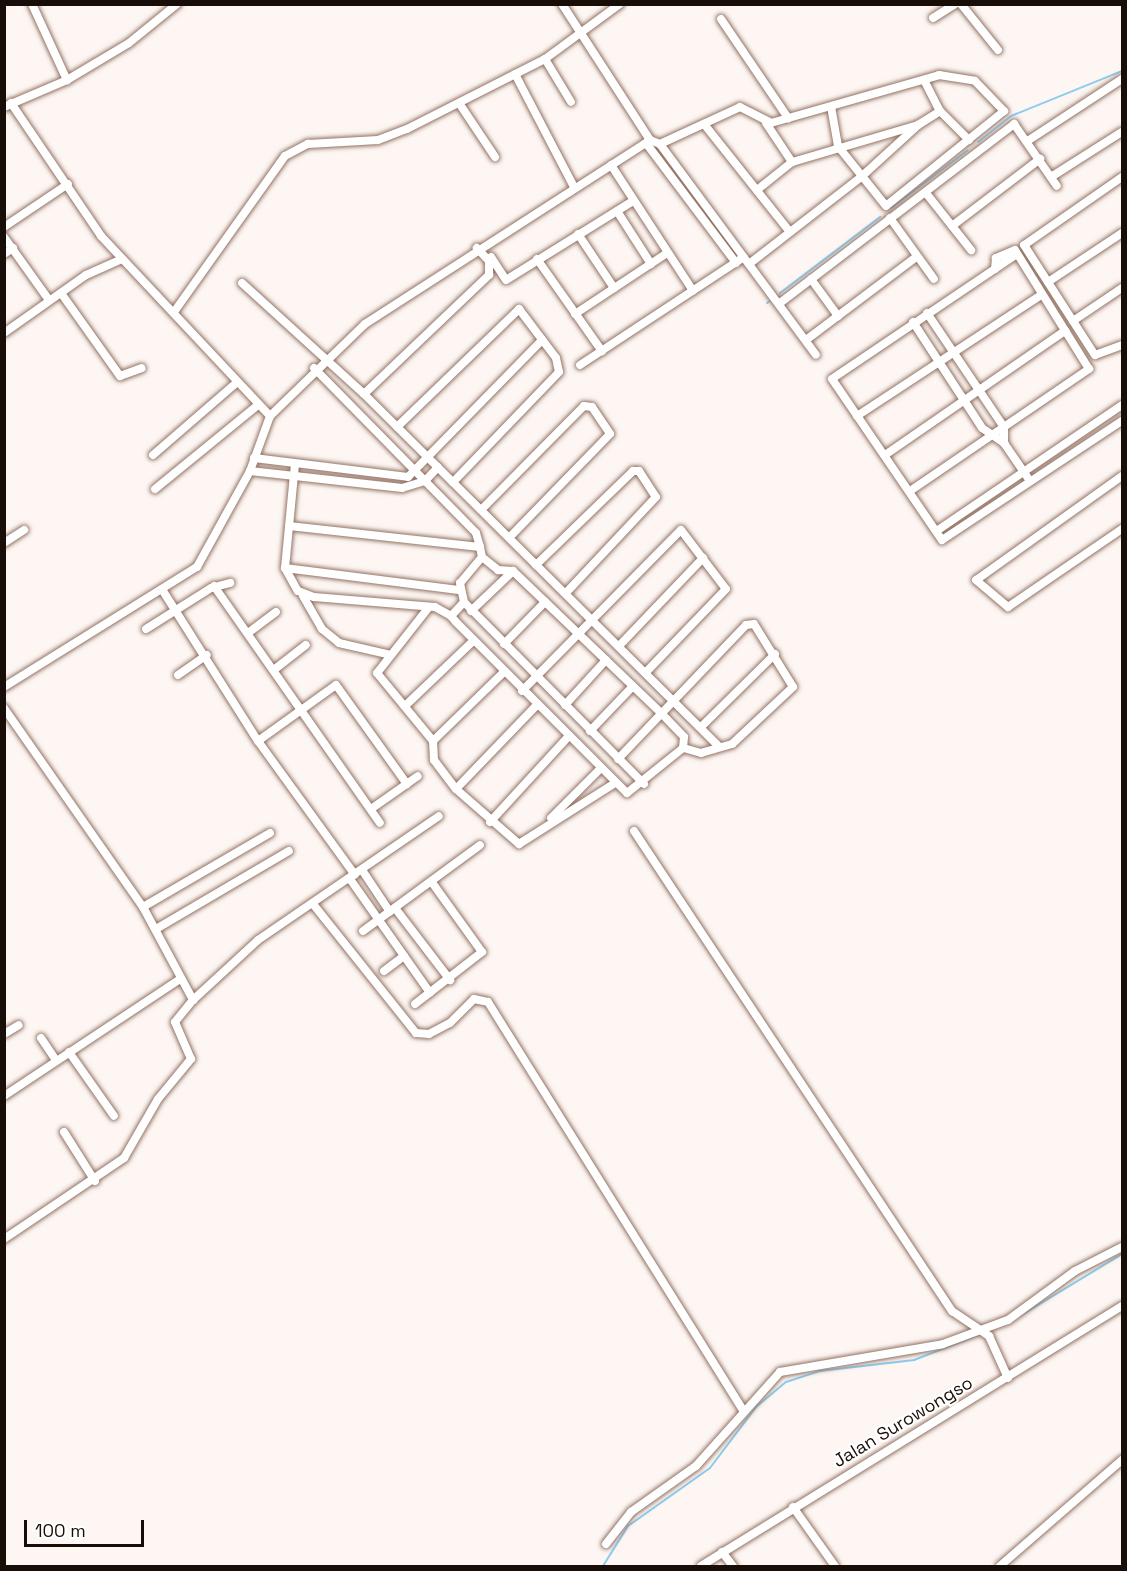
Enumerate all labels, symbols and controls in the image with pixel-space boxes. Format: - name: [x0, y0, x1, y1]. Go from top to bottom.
- street label: Jalan Surowongso: [829, 1372, 977, 1472]
- scale bar: [27, 1508, 147, 1546]
- text: 100 m: [35, 1519, 86, 1542]

